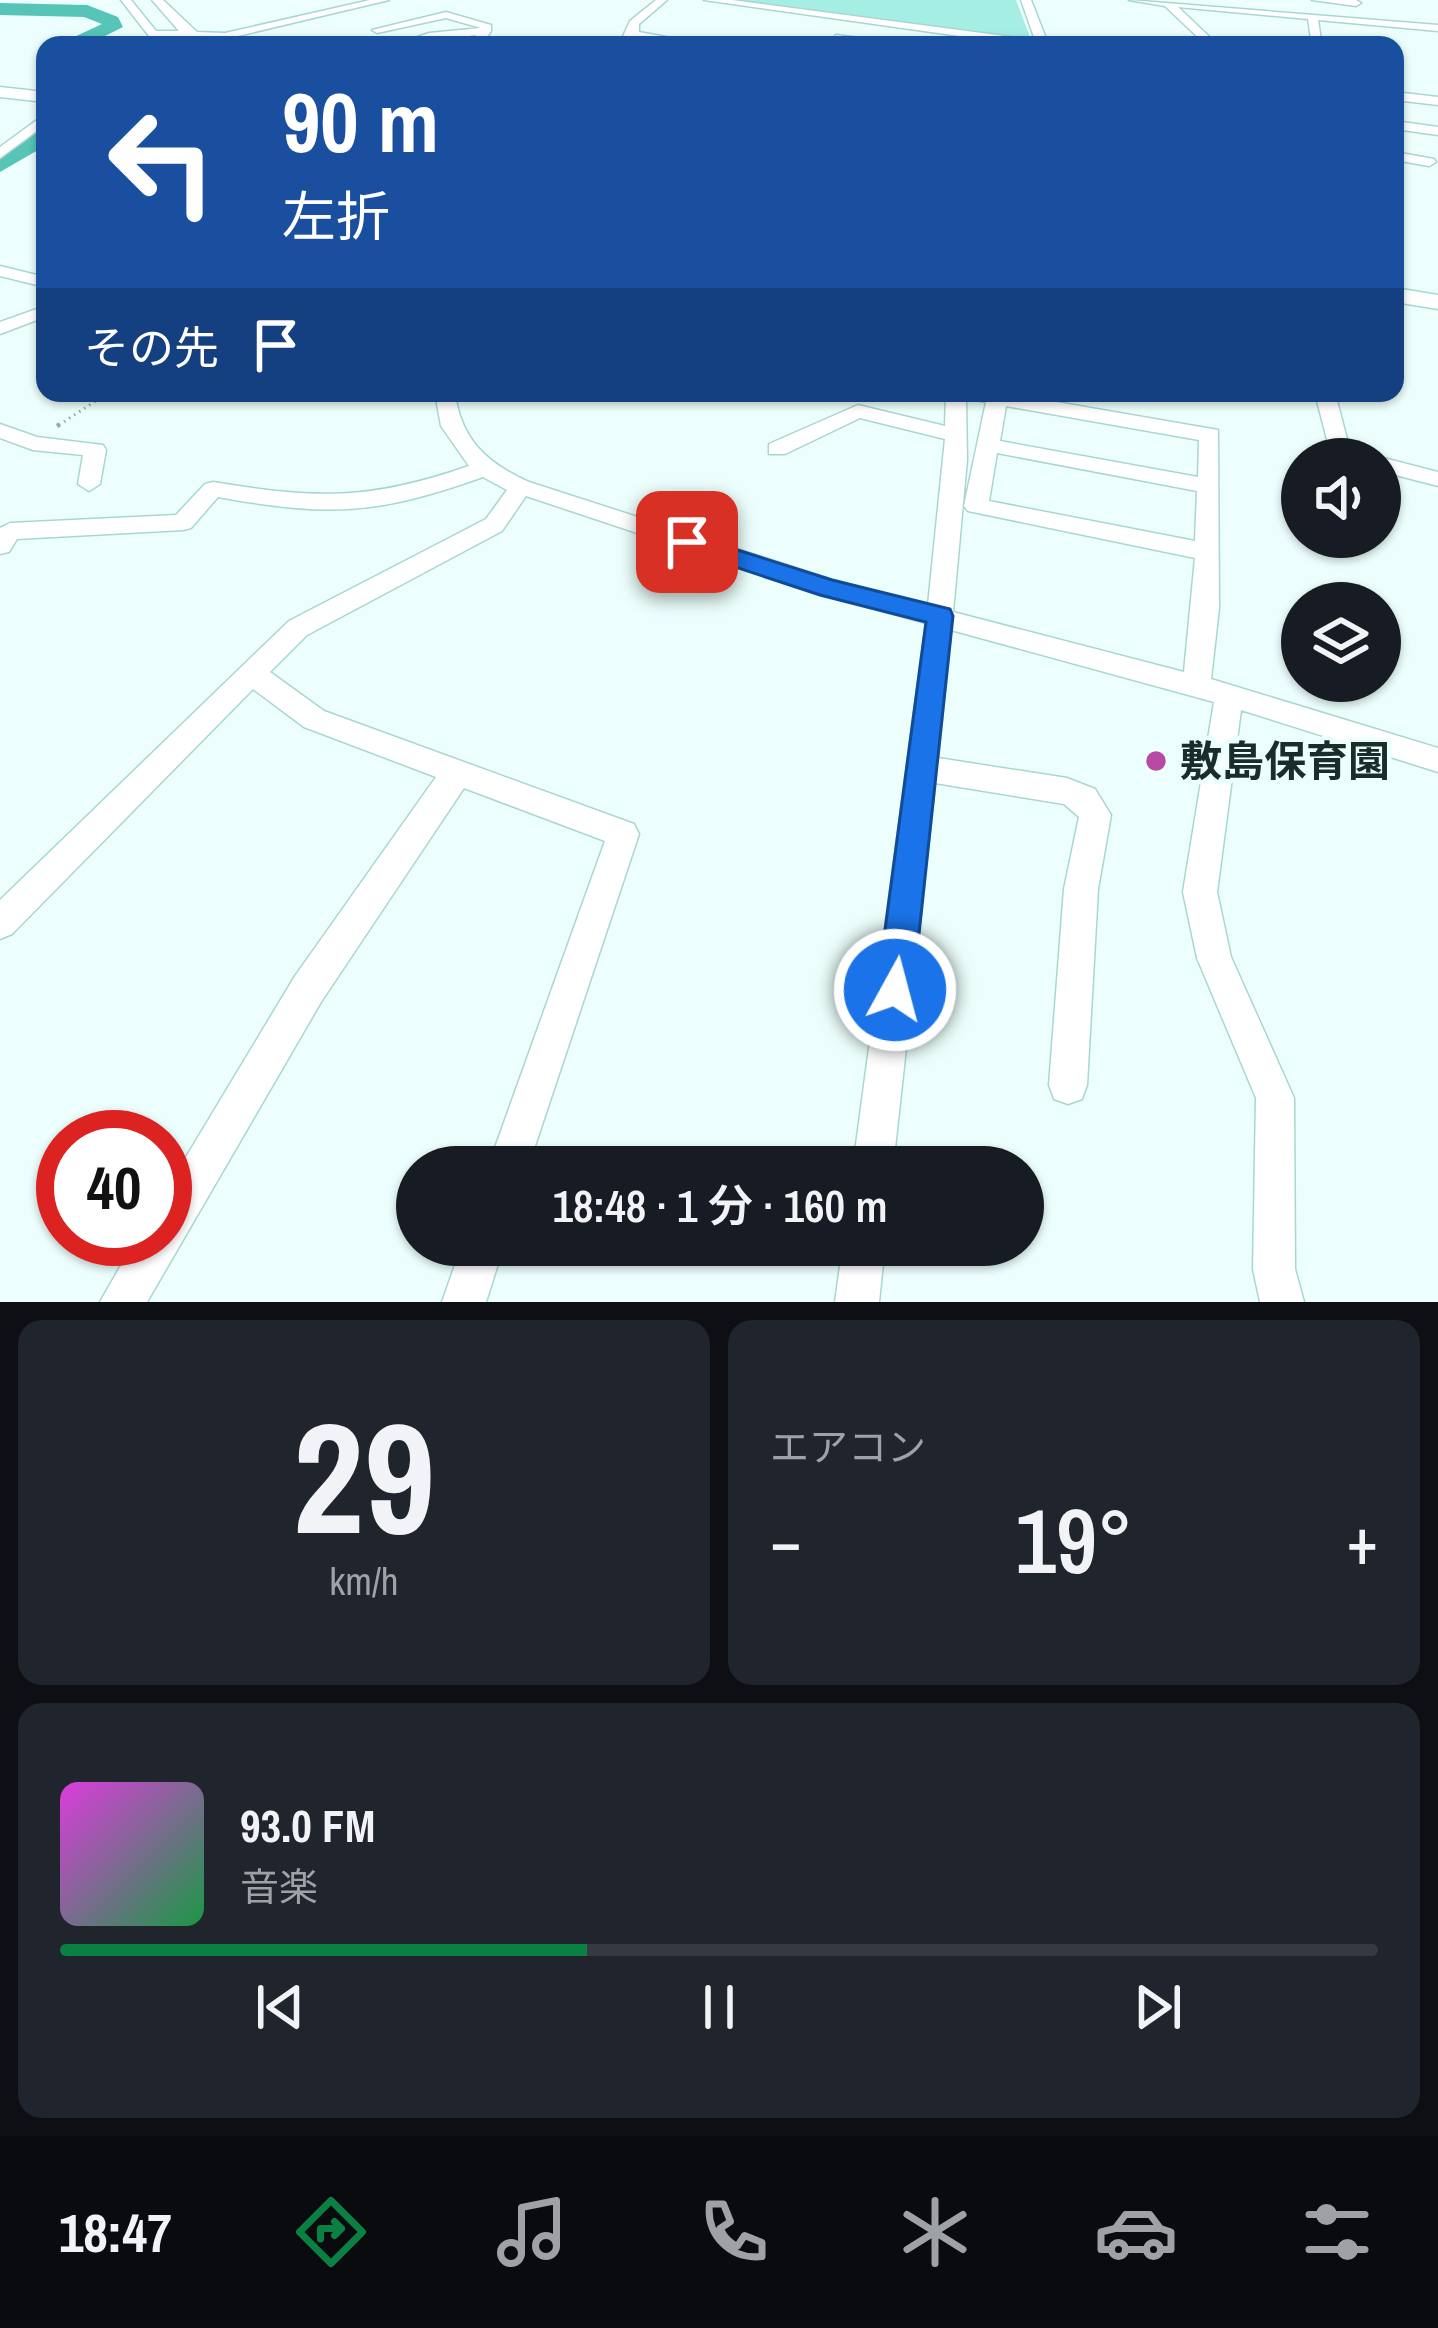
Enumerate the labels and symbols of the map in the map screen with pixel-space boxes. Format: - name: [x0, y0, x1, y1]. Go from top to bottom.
- pin: [636, 491, 738, 593]
- place label: 敷島保育園: [1180, 733, 1390, 789]
- marker: 敷島保育園: [1143, 748, 1169, 774]
- position arrow: [832, 927, 958, 1053]
- speed limit sign: 40: [36, 1110, 192, 1266]

